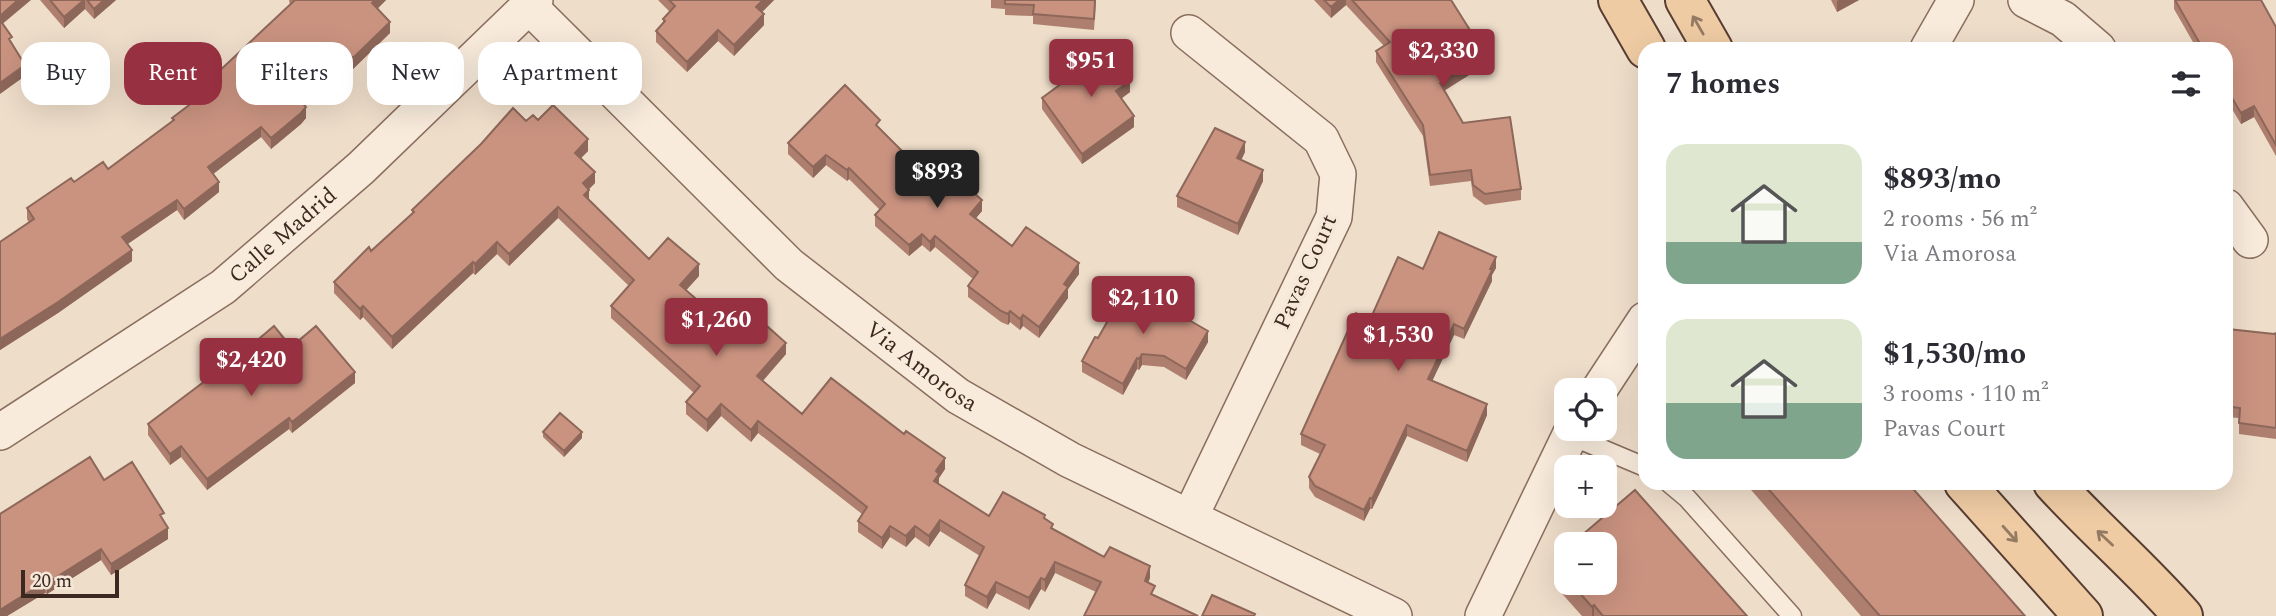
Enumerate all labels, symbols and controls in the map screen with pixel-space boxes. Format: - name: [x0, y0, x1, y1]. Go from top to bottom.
- one-way arrow: [1691, 15, 1705, 35]
- pin: $2,330: [1386, 29, 1500, 89]
- text: $2,330: [1408, 34, 1478, 69]
- pin: $951: [1050, 40, 1132, 99]
- chip: Buy: [21, 42, 110, 105]
- chip: Rent: [124, 42, 222, 105]
- chip: Filters: [236, 42, 353, 105]
- chip: New: [367, 42, 464, 105]
- chip: Apartment: [478, 42, 642, 105]
- text: $951: [1065, 44, 1117, 79]
- text: 7 homes: [1666, 61, 1780, 107]
- icon: filters: [2167, 65, 2205, 103]
- pin: $893: [896, 150, 978, 210]
- text: $893: [911, 155, 963, 190]
- text: $893/mo: [1883, 156, 2001, 202]
- icon: home: [1722, 172, 1806, 256]
- street label: Calle Madrid: [221, 178, 345, 292]
- text: 2 rooms · 56 m²: [1883, 202, 2037, 237]
- street label: Pavas Court: [1265, 209, 1347, 335]
- text: Via Amorosa: [1883, 237, 2016, 272]
- pin: $2,110: [1086, 276, 1200, 336]
- text: $2,110: [1108, 281, 1178, 316]
- pin: $1,260: [659, 298, 773, 358]
- text: $1,260: [681, 303, 751, 338]
- street label: Via Amorosa: [858, 313, 984, 421]
- pin: $1,530: [1341, 314, 1455, 373]
- text: $1,530: [1363, 318, 1433, 353]
- text: $1,530/mo: [1883, 331, 2026, 377]
- pin: $2,420: [194, 338, 308, 398]
- text: $2,420: [216, 343, 286, 378]
- icon: home: [1722, 347, 1806, 431]
- text: 3 rooms · 110 m²: [1883, 377, 2049, 412]
- map controls: [1554, 378, 1617, 595]
- button: locate: [1554, 378, 1617, 441]
- text: Pavas Court: [1883, 412, 2006, 447]
- button: +: [1554, 455, 1617, 518]
- one-way arrow: [2001, 525, 2018, 542]
- one-way arrow: [2097, 529, 2114, 546]
- button: −: [1554, 532, 1617, 595]
- scale bar: [21, 567, 119, 599]
- text: 20 m: [32, 567, 72, 596]

